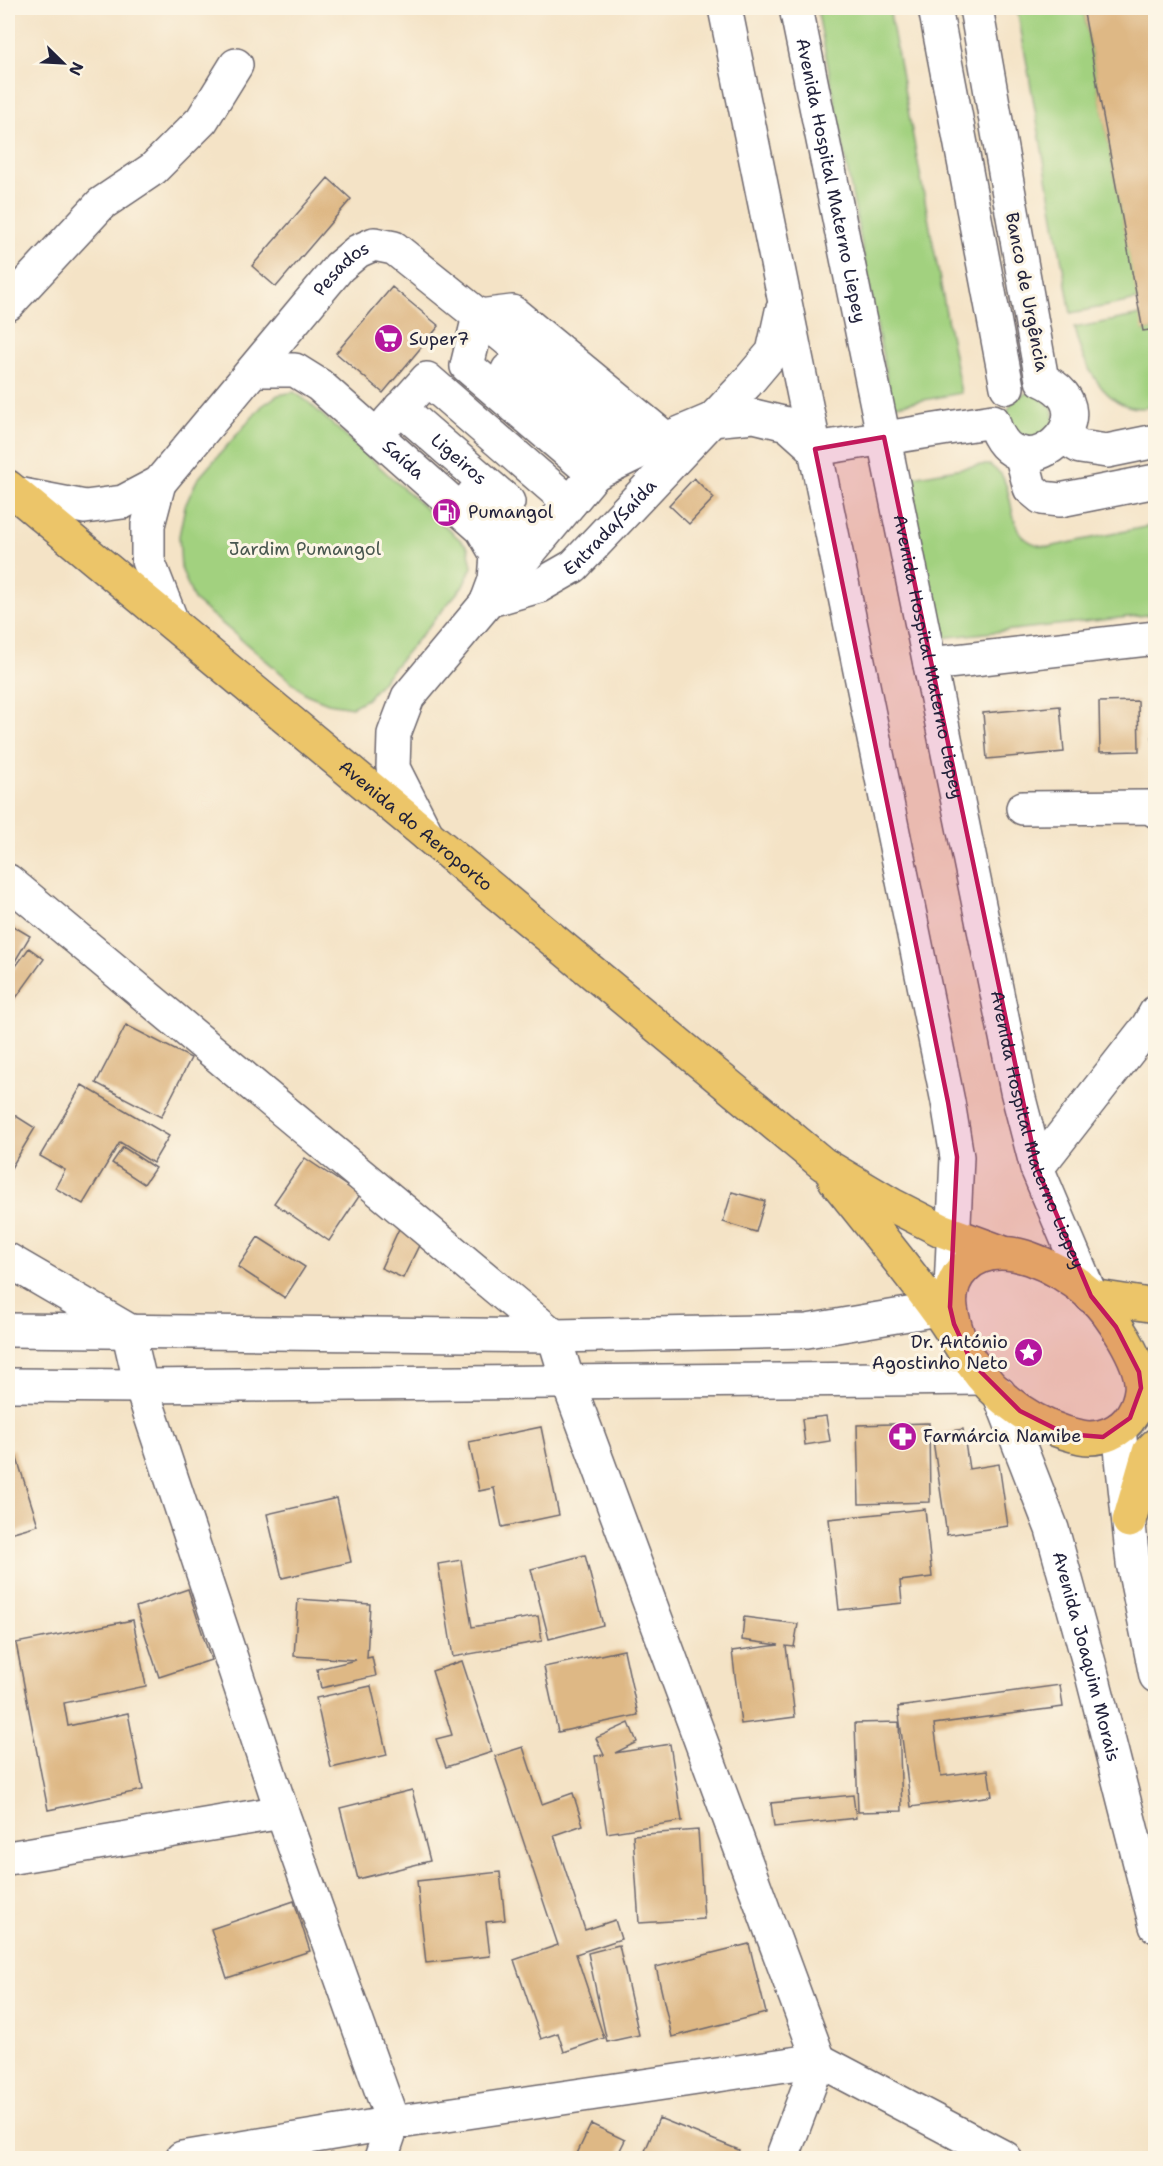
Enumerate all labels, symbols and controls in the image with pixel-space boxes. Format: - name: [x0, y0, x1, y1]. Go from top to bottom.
- north arrow: [33, 33, 93, 93]
- street label: Avenida Hospital Materno Liepey: [790, 36, 872, 325]
- text: N: [64, 59, 88, 79]
- street label: Banco de Urgência: [1000, 210, 1054, 374]
- street label: Pesados: [308, 236, 373, 301]
- supermarket icon: Super7: [372, 323, 404, 355]
- place label: Super7: [409, 327, 469, 351]
- street label: Ligeiros: [426, 428, 492, 490]
- street label: Saída: [377, 435, 430, 485]
- street label: Entrada/Saída: [559, 474, 662, 581]
- fuel station icon: Pumangol: [431, 496, 463, 528]
- place label: Pumangol: [468, 500, 554, 524]
- street label: Avenida Hospital Materno Liepey: [888, 512, 969, 801]
- park label: Jardim Pumangol: [229, 537, 382, 561]
- street label: Avenida do Aeroporto: [334, 755, 498, 897]
- street label: Avenida Hospital Materno Liepey: [985, 988, 1090, 1272]
- place label: Dr. António Agostinho Neto: [872, 1330, 1008, 1375]
- place icon: Dr. António Agostinho Neto: [1013, 1336, 1045, 1368]
- pharmacy icon: Farmárcia Namibe: [886, 1420, 918, 1452]
- place label: Farmárcia Namibe: [923, 1424, 1081, 1448]
- street label: Avenida Joaquim Morais: [1047, 1549, 1126, 1764]

